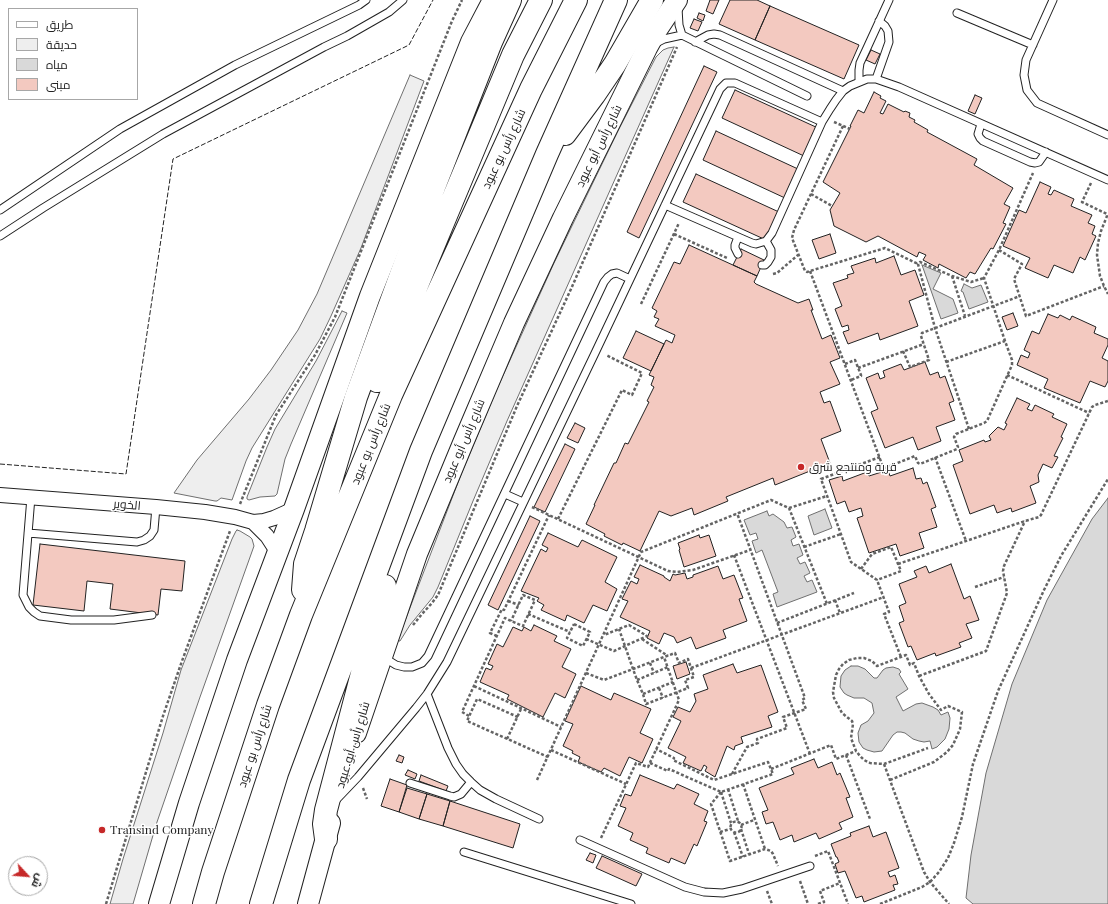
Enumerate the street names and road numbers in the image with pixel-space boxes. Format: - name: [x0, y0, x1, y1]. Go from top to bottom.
- street label: شارع رأس أبو عبود: [573, 102, 625, 190]
- street label: شارع رأس بو عبود: [479, 107, 529, 191]
- street label: شارع رأس أبو عبود: [440, 397, 488, 485]
- street label: شارع رأس بو عبود: [348, 401, 394, 487]
- street label: الخوير: [113, 497, 141, 513]
- street label: شارع رأس أبو عبود: [333, 700, 373, 790]
- street label: شارع رأس بو عبود: [235, 703, 275, 789]

